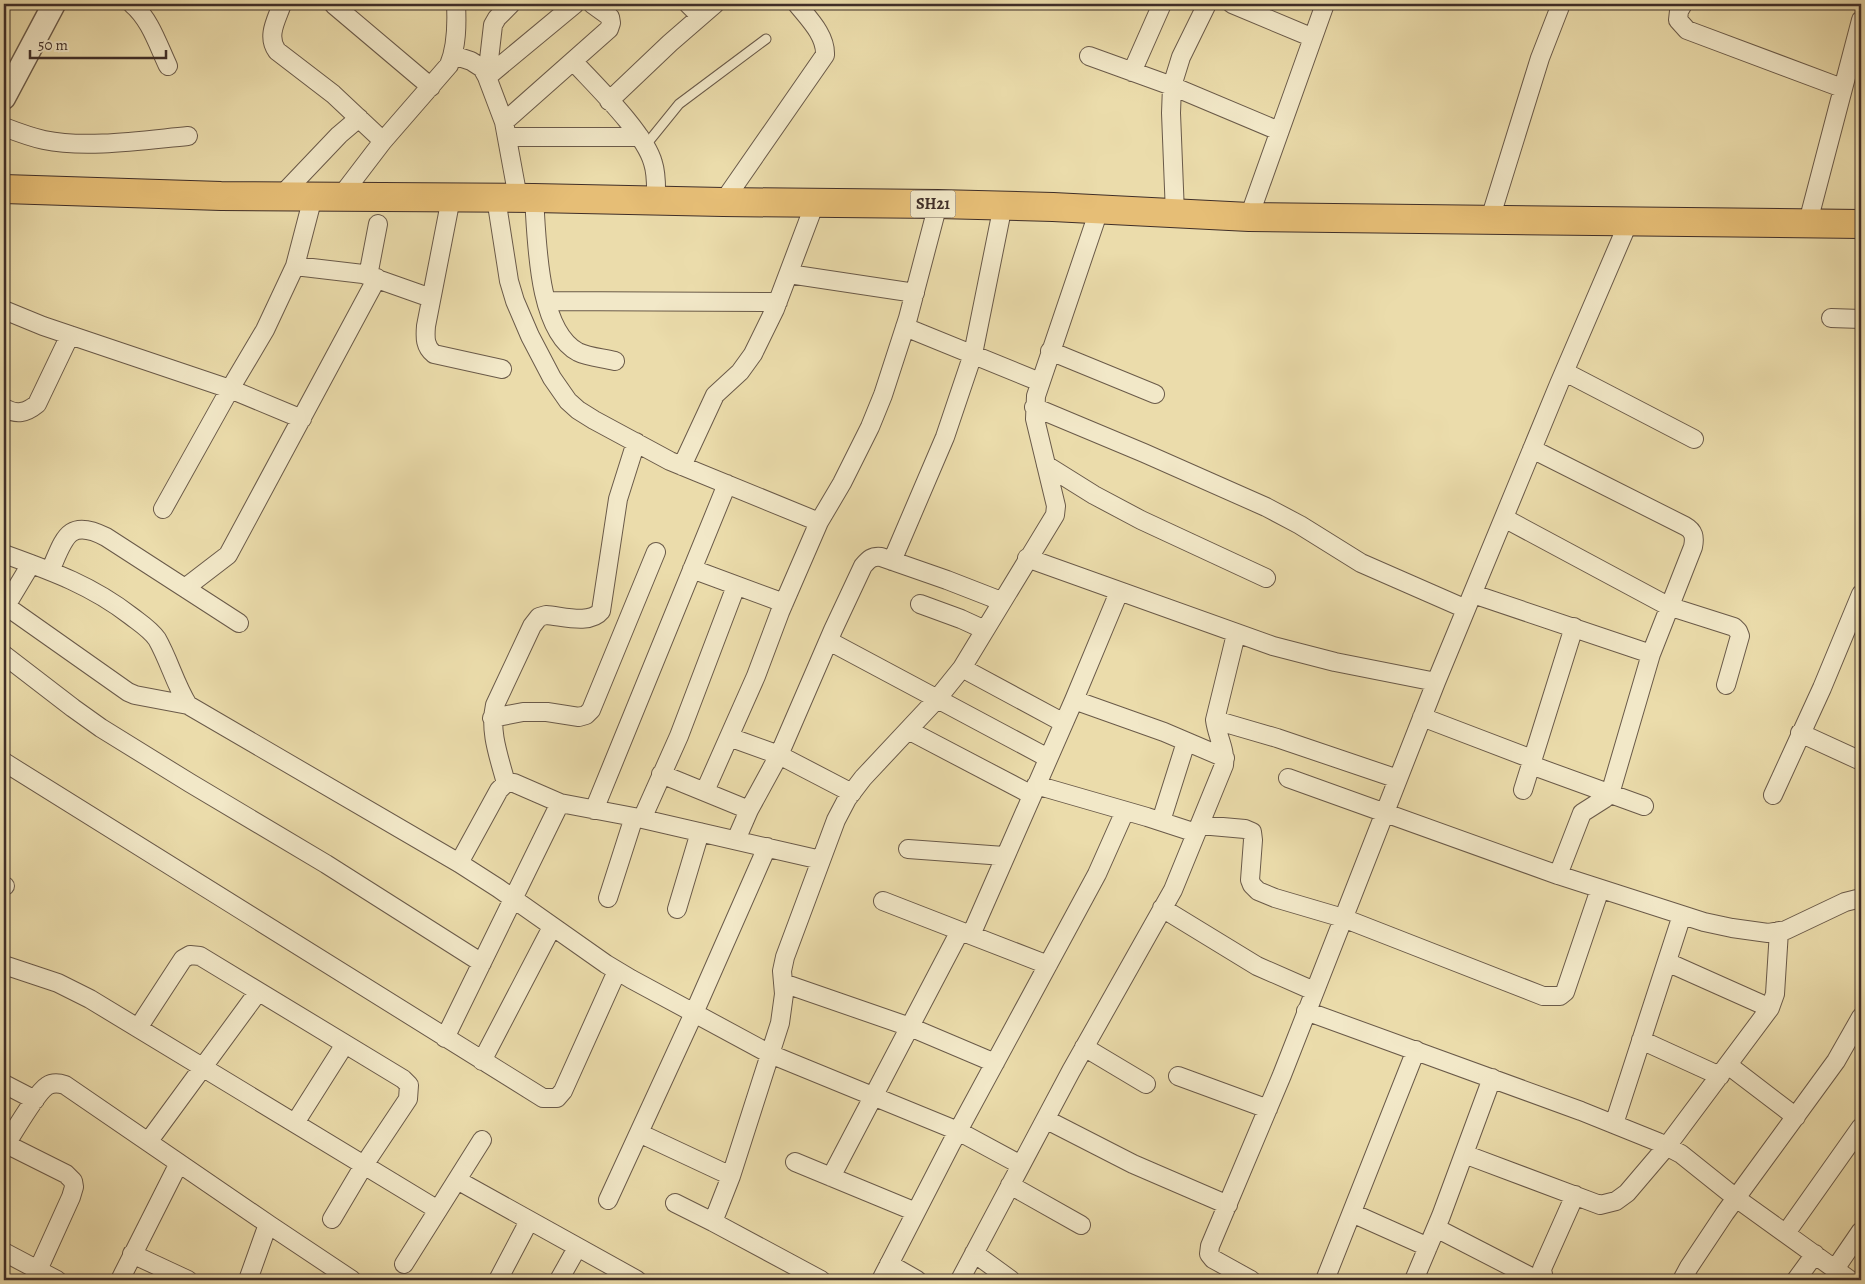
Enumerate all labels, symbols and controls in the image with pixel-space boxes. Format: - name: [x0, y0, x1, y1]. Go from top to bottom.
- scale bar: [30, 28, 166, 60]
- text: 50 m: [38, 35, 68, 55]
- road number: SH21: [910, 190, 956, 218]

